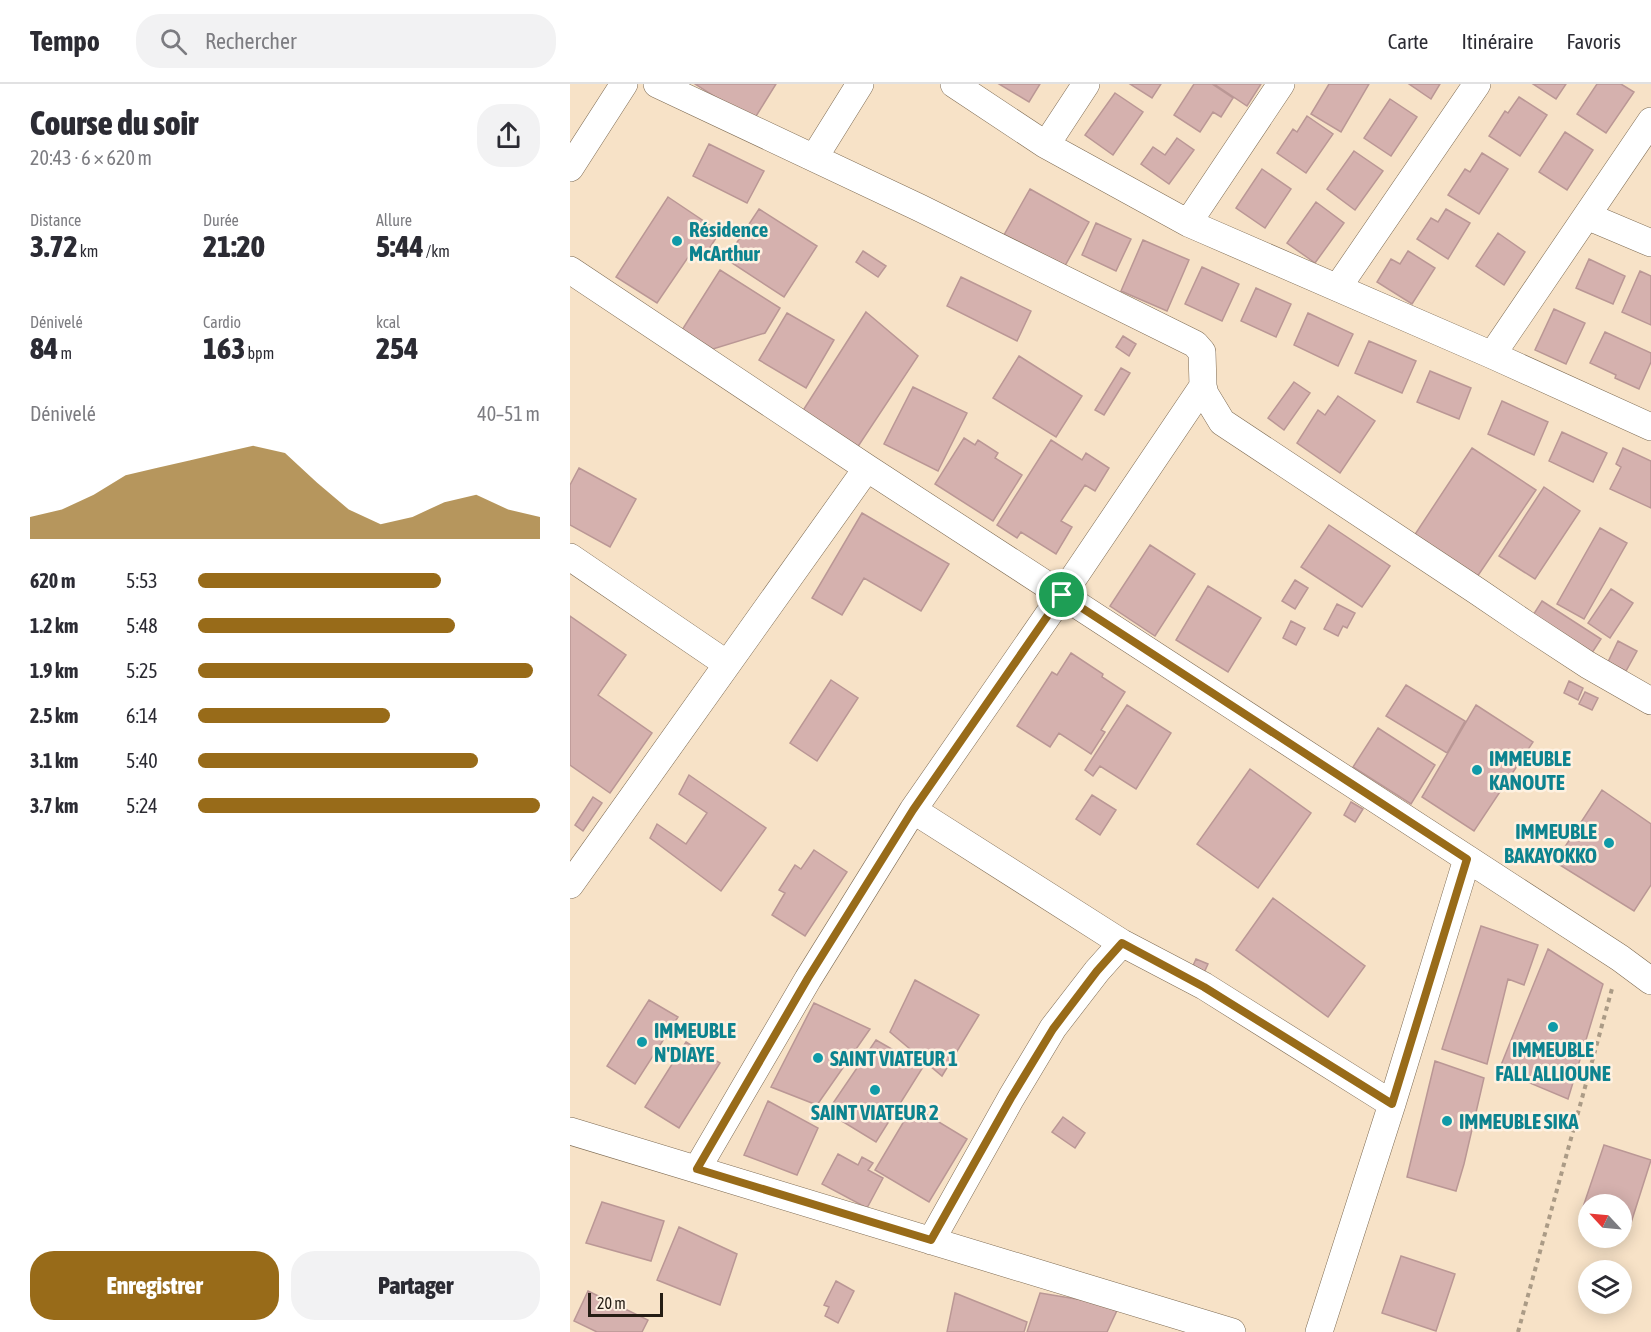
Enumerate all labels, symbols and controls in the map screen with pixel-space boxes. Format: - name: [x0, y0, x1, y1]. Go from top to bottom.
- search box: [136, 14, 556, 68]
- text: Tempo: [30, 25, 100, 57]
- icon: search: [157, 25, 190, 58]
- text: Rechercher: [205, 28, 296, 54]
- text: Carte: [1388, 29, 1428, 53]
- text: Itinéraire: [1461, 29, 1533, 53]
- text: Favoris: [1566, 29, 1621, 53]
- text: Course du soir: [30, 104, 198, 142]
- button: share: [477, 104, 540, 167]
- text: 20:43 · 6 × 620 m: [30, 146, 152, 169]
- text: Distance: [30, 211, 81, 229]
- text: Durée: [203, 211, 239, 229]
- text: Allure: [376, 211, 412, 229]
- place label: Résidence McArthur: [689, 217, 768, 265]
- text: 3.72: [30, 229, 78, 263]
- text: 21:20: [203, 229, 265, 263]
- text: 5:44: [376, 229, 424, 263]
- marker: Résidence McArthur: [670, 234, 684, 248]
- text: km: [78, 242, 98, 260]
- text: /km: [424, 242, 450, 260]
- text: Dénivelé: [30, 313, 83, 331]
- text: Cardio: [203, 313, 241, 331]
- text: kcal: [376, 313, 400, 331]
- text: 84: [30, 331, 58, 365]
- text: 163: [203, 331, 245, 365]
- text: 254: [376, 331, 418, 365]
- text: m: [58, 344, 72, 362]
- text: bpm: [245, 344, 274, 362]
- text: Dénivelé: [30, 402, 96, 425]
- text: 40–51 m: [477, 402, 540, 425]
- text: 620 m: [30, 569, 75, 592]
- text: 5:53: [126, 569, 158, 592]
- pin: [1036, 569, 1087, 620]
- icon: arrive: [1045, 578, 1078, 611]
- text: 1.2 km: [30, 614, 78, 637]
- text: 5:48: [126, 614, 158, 637]
- text: 1.9 km: [30, 659, 78, 682]
- text: 5:25: [126, 659, 158, 682]
- text: 2.5 km: [30, 704, 78, 727]
- text: 6:14: [126, 704, 158, 727]
- place label: IMMEUBLE KANOUTE: [1489, 746, 1571, 794]
- text: 3.1 km: [30, 749, 78, 772]
- text: 5:40: [126, 749, 158, 772]
- marker: IMMEUBLE KANOUTE: [1470, 763, 1484, 777]
- text: 3.7 km: [30, 794, 78, 817]
- text: 5:24: [126, 794, 158, 817]
- place label: IMMEUBLE BAKAYOKKO: [1504, 819, 1597, 867]
- marker: IMMEUBLE BAKAYOKKO: [1602, 836, 1616, 850]
- place label: IMMEUBLE N'DIAYE: [654, 1018, 736, 1066]
- marker: IMMEUBLE FALL ALLIOUNE: [1546, 1020, 1560, 1034]
- marker: IMMEUBLE N'DIAYE: [635, 1035, 649, 1049]
- place label: IMMEUBLE FALL ALLIOUNE: [1495, 1037, 1611, 1085]
- place label: SAINT VIATEUR 1: [830, 1046, 958, 1070]
- marker: SAINT VIATEUR 1: [811, 1051, 825, 1065]
- marker: SAINT VIATEUR 2: [868, 1083, 882, 1097]
- place label: SAINT VIATEUR 2: [811, 1100, 939, 1124]
- place label: IMMEUBLE SIKA: [1459, 1109, 1579, 1133]
- marker: IMMEUBLE SIKA: [1440, 1114, 1454, 1128]
- north arrow: [1578, 1194, 1632, 1248]
- map controls: [1578, 1194, 1632, 1314]
- button: Enregistrer: [30, 1251, 279, 1320]
- button: Partager: [291, 1251, 540, 1320]
- button: layers: [1578, 1260, 1632, 1314]
- scale bar: [588, 1290, 663, 1318]
- text: 20 m: [597, 1294, 626, 1312]

